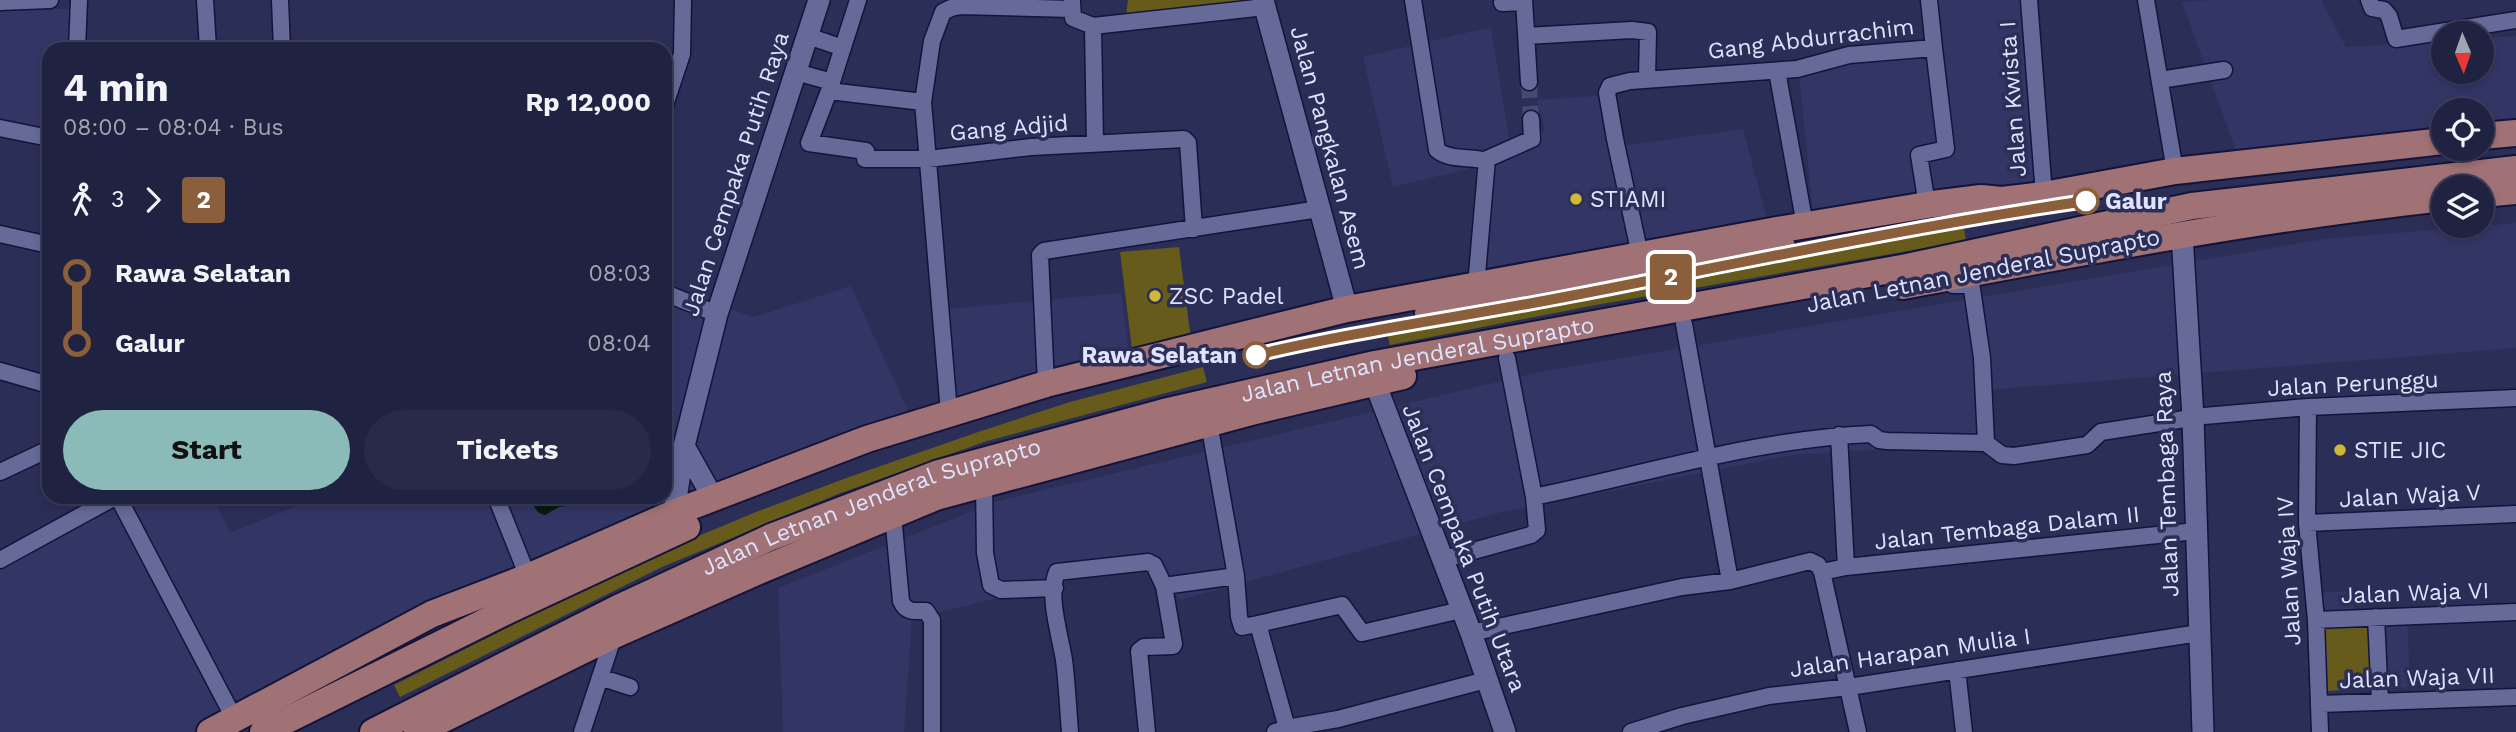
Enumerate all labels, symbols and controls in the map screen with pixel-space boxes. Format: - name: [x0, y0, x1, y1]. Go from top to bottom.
- street label: Gang Abdurrachim: [1706, 13, 1916, 65]
- street label: Jalan Kwista I: [1994, 20, 2032, 178]
- north arrow: [2431, 21, 2494, 84]
- map controls: [2431, 21, 2494, 238]
- street label: Jalan Pangkalan Asem: [1285, 23, 1375, 273]
- street label: Jalan Cempaka Putih Raya: [677, 28, 795, 320]
- text: 4 min: [63, 66, 169, 110]
- text: Rp 12,000: [525, 87, 651, 117]
- button: locate: [2431, 98, 2494, 161]
- street label: Gang Adjid: [948, 109, 1070, 147]
- text: 08:00 – 08:04 · Bus: [63, 114, 284, 141]
- button: layers: [2431, 175, 2494, 238]
- icon: walk: [63, 181, 101, 219]
- icon: forward: [134, 181, 172, 219]
- text: 3: [111, 186, 124, 213]
- text: 2: [196, 186, 211, 214]
- place label: STIAMI: [1590, 186, 1666, 213]
- marker: Galur: [2073, 188, 2099, 214]
- place label: Galur: [2105, 188, 2167, 215]
- marker: STIAMI: [1568, 191, 1584, 207]
- street label: Jalan Letnan Jenderal Suprapto: [1804, 223, 2162, 319]
- line badge: 2: [1648, 254, 1694, 300]
- text: Rawa Selatan: [115, 258, 291, 288]
- text: 08:03: [588, 260, 651, 287]
- text: 2: [1664, 263, 1678, 291]
- place label: ZSC Padel: [1169, 283, 1284, 310]
- marker: ZSC Padel: [1147, 288, 1163, 304]
- street label: Jalan Letnan Jenderal Suprapto: [1238, 311, 1596, 408]
- text: Galur: [115, 328, 185, 358]
- text: 08:04: [587, 330, 651, 357]
- place label: Rawa Selatan: [1081, 342, 1237, 369]
- marker: Rawa Selatan: [1243, 342, 1269, 368]
- street label: Jalan Perunggu: [2267, 366, 2439, 402]
- street label: Jalan Tembaga Raya: [2150, 371, 2184, 597]
- street label: Jalan Cempaka Putih Utara: [1396, 400, 1532, 696]
- button: Start: [63, 410, 350, 490]
- button: Tickets: [364, 410, 651, 490]
- street label: Jalan Letnan Jenderal Suprapto: [697, 433, 1044, 581]
- place label: STIE JIC: [2354, 437, 2446, 464]
- marker: STIE JIC: [2332, 442, 2348, 458]
- street label: Jalan Waja V: [2338, 479, 2482, 513]
- street label: Jalan Waja IV: [2272, 496, 2306, 646]
- street label: Jalan Tembaga Dalam II: [1873, 501, 2141, 555]
- street label: Jalan Waja VI: [2340, 577, 2490, 609]
- street label: Jalan Harapan Mulia I: [1788, 623, 2032, 683]
- street label: Jalan Waja VII: [2339, 662, 2495, 694]

